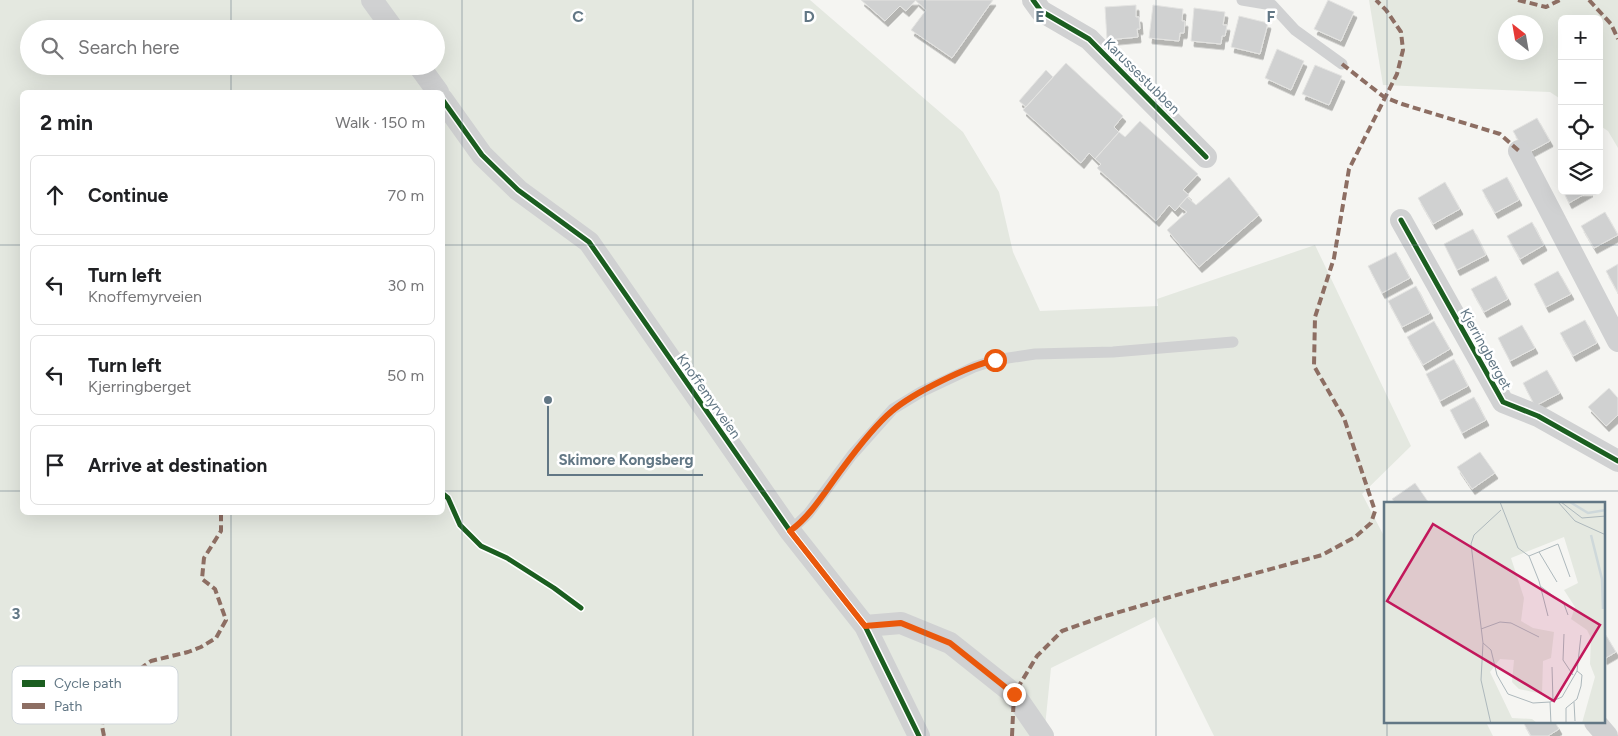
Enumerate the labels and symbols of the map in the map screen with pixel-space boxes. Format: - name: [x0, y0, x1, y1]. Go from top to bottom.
- text: C: [572, 7, 584, 26]
- text: D: [803, 7, 815, 26]
- text: E: [1035, 7, 1045, 26]
- text: F: [1267, 7, 1276, 26]
- north arrow: [1498, 15, 1543, 60]
- street label: Karussestubben: [1100, 35, 1183, 118]
- street label: Kjerringberget: [1456, 306, 1515, 393]
- route start: [984, 349, 1007, 372]
- street label: Knoffemyrveien: [673, 351, 744, 442]
- callout: Skimore Kongsberg: [548, 445, 703, 475]
- text: Skimore Kongsberg: [558, 451, 694, 469]
- inset map: [1384, 502, 1606, 724]
- text: 3: [12, 604, 21, 623]
- legend: [12, 666, 178, 724]
- text: Cycle path: [54, 675, 122, 692]
- route end: [1003, 683, 1026, 706]
- text: Path: [54, 698, 82, 715]

